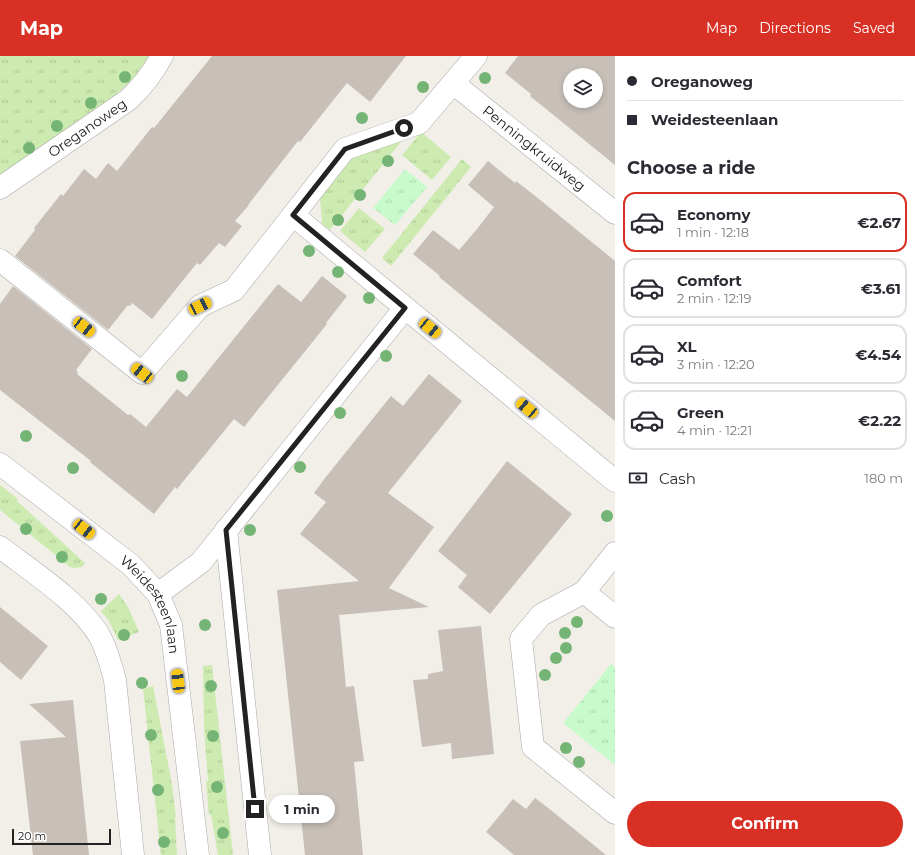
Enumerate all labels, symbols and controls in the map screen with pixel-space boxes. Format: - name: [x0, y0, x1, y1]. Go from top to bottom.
- text: Map: [20, 17, 63, 40]
- text: Map: [706, 19, 737, 37]
- text: Directions: [759, 19, 831, 37]
- text: Saved: [853, 19, 895, 37]
- map controls: [563, 68, 603, 108]
- button: layers: [563, 68, 603, 108]
- text: Oreganoweg: [651, 72, 753, 91]
- street label: Oreganoweg: [44, 95, 130, 161]
- street label: Penningkruidweg: [479, 101, 589, 195]
- text: Weidesteenlaan: [651, 110, 778, 129]
- route start: [395, 119, 413, 137]
- text: Choose a ride: [627, 157, 755, 179]
- icon: car: [629, 204, 665, 240]
- text: Economy: [677, 205, 750, 224]
- text: €2.67: [857, 213, 901, 232]
- text: 1 min · 12:18: [677, 224, 749, 240]
- icon: car: [629, 270, 665, 306]
- text: Comfort: [677, 271, 742, 290]
- text: €3.61: [861, 279, 901, 298]
- text: 2 min · 12:19: [677, 290, 751, 306]
- car: [187, 295, 213, 317]
- car: [71, 315, 97, 339]
- car: [417, 316, 443, 340]
- icon: car: [629, 336, 665, 372]
- text: XL: [677, 337, 696, 356]
- text: €4.54: [855, 345, 901, 364]
- text: 3 min · 12:20: [677, 356, 755, 372]
- car: [129, 361, 155, 385]
- car: [514, 396, 540, 420]
- icon: car: [629, 402, 665, 438]
- text: Green: [677, 403, 724, 422]
- text: €2.22: [858, 411, 901, 430]
- text: 4 min · 12:21: [677, 422, 752, 438]
- icon: cash: [627, 467, 649, 489]
- text: Cash: [659, 469, 696, 488]
- text: 180 m: [864, 470, 903, 486]
- car: [71, 517, 97, 541]
- street label: Weidesteenlaan: [117, 551, 183, 655]
- car: [171, 668, 185, 694]
- callout: 1 min: [269, 795, 335, 823]
- route end: [246, 800, 264, 818]
- text: 1 min: [284, 801, 320, 817]
- button: Confirm: [627, 801, 903, 847]
- scale bar: [12, 827, 111, 846]
- text: 20 m: [18, 829, 46, 843]

